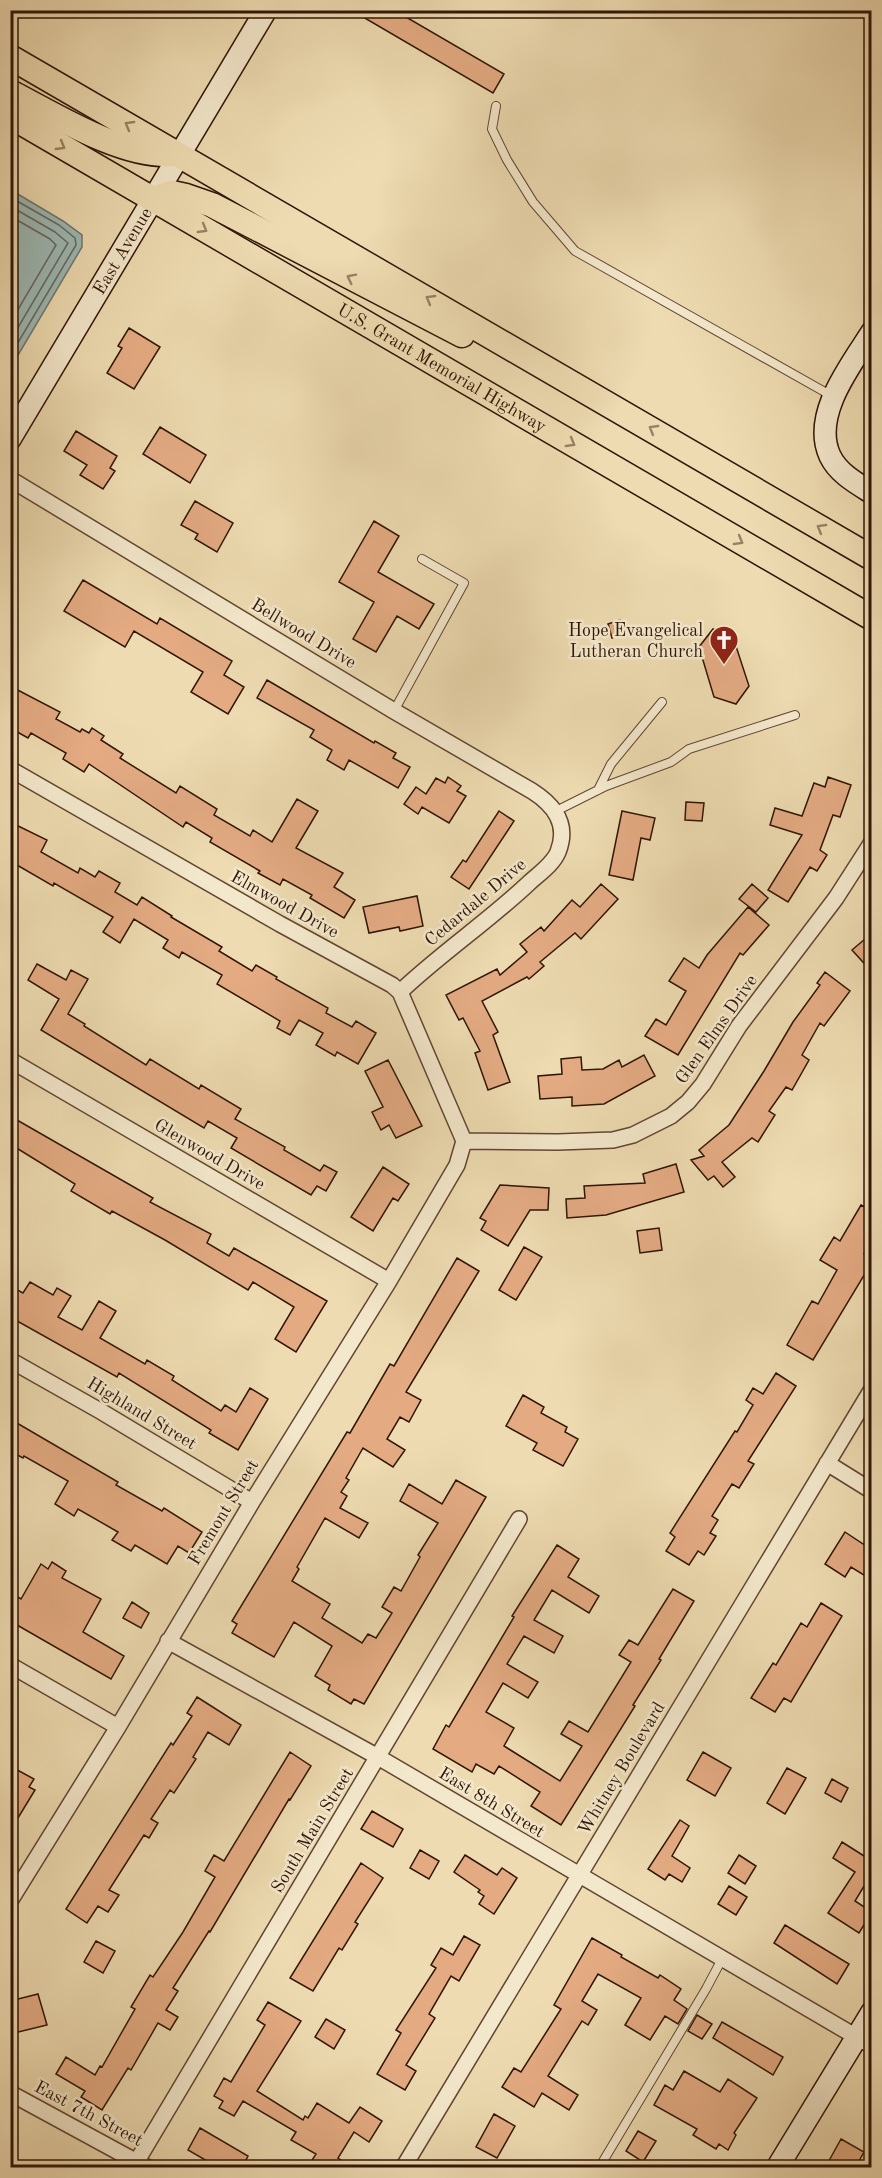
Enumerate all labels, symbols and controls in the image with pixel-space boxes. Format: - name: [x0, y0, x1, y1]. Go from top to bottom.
- one-way arrow: [125, 121, 135, 132]
- one-way arrow: [55, 138, 65, 150]
- street label: East Avenue: [90, 205, 156, 298]
- one-way arrow: [197, 221, 207, 233]
- one-way arrow: [347, 274, 357, 285]
- one-way arrow: [426, 295, 436, 307]
- street label: U.S. Grant Memorial Highway: [334, 301, 550, 437]
- one-way arrow: [649, 425, 659, 437]
- one-way arrow: [565, 436, 575, 447]
- one-way arrow: [817, 524, 827, 535]
- one-way arrow: [733, 534, 743, 545]
- street label: Bellwood Drive: [248, 595, 359, 672]
- place label: Hope Evangelical Lutheran Church: [568, 622, 703, 661]
- church icon: Hope Evangelical Lutheran Church: [708, 624, 740, 666]
- street label: Cedardale Drive: [422, 855, 530, 950]
- street label: Elmwood Drive: [228, 868, 341, 942]
- street label: Glen Elms Drive: [673, 972, 761, 1087]
- street label: Glenwood Drive: [151, 1116, 268, 1194]
- street label: Highland Street: [84, 1374, 199, 1454]
- street label: Fremont Street: [185, 1457, 262, 1569]
- street label: Whitney Boulevard: [575, 1699, 669, 1838]
- street label: East 8th Street: [436, 1764, 547, 1841]
- street label: South Main Street: [269, 1765, 357, 1896]
- street label: East 7th Street: [31, 2078, 146, 2150]

